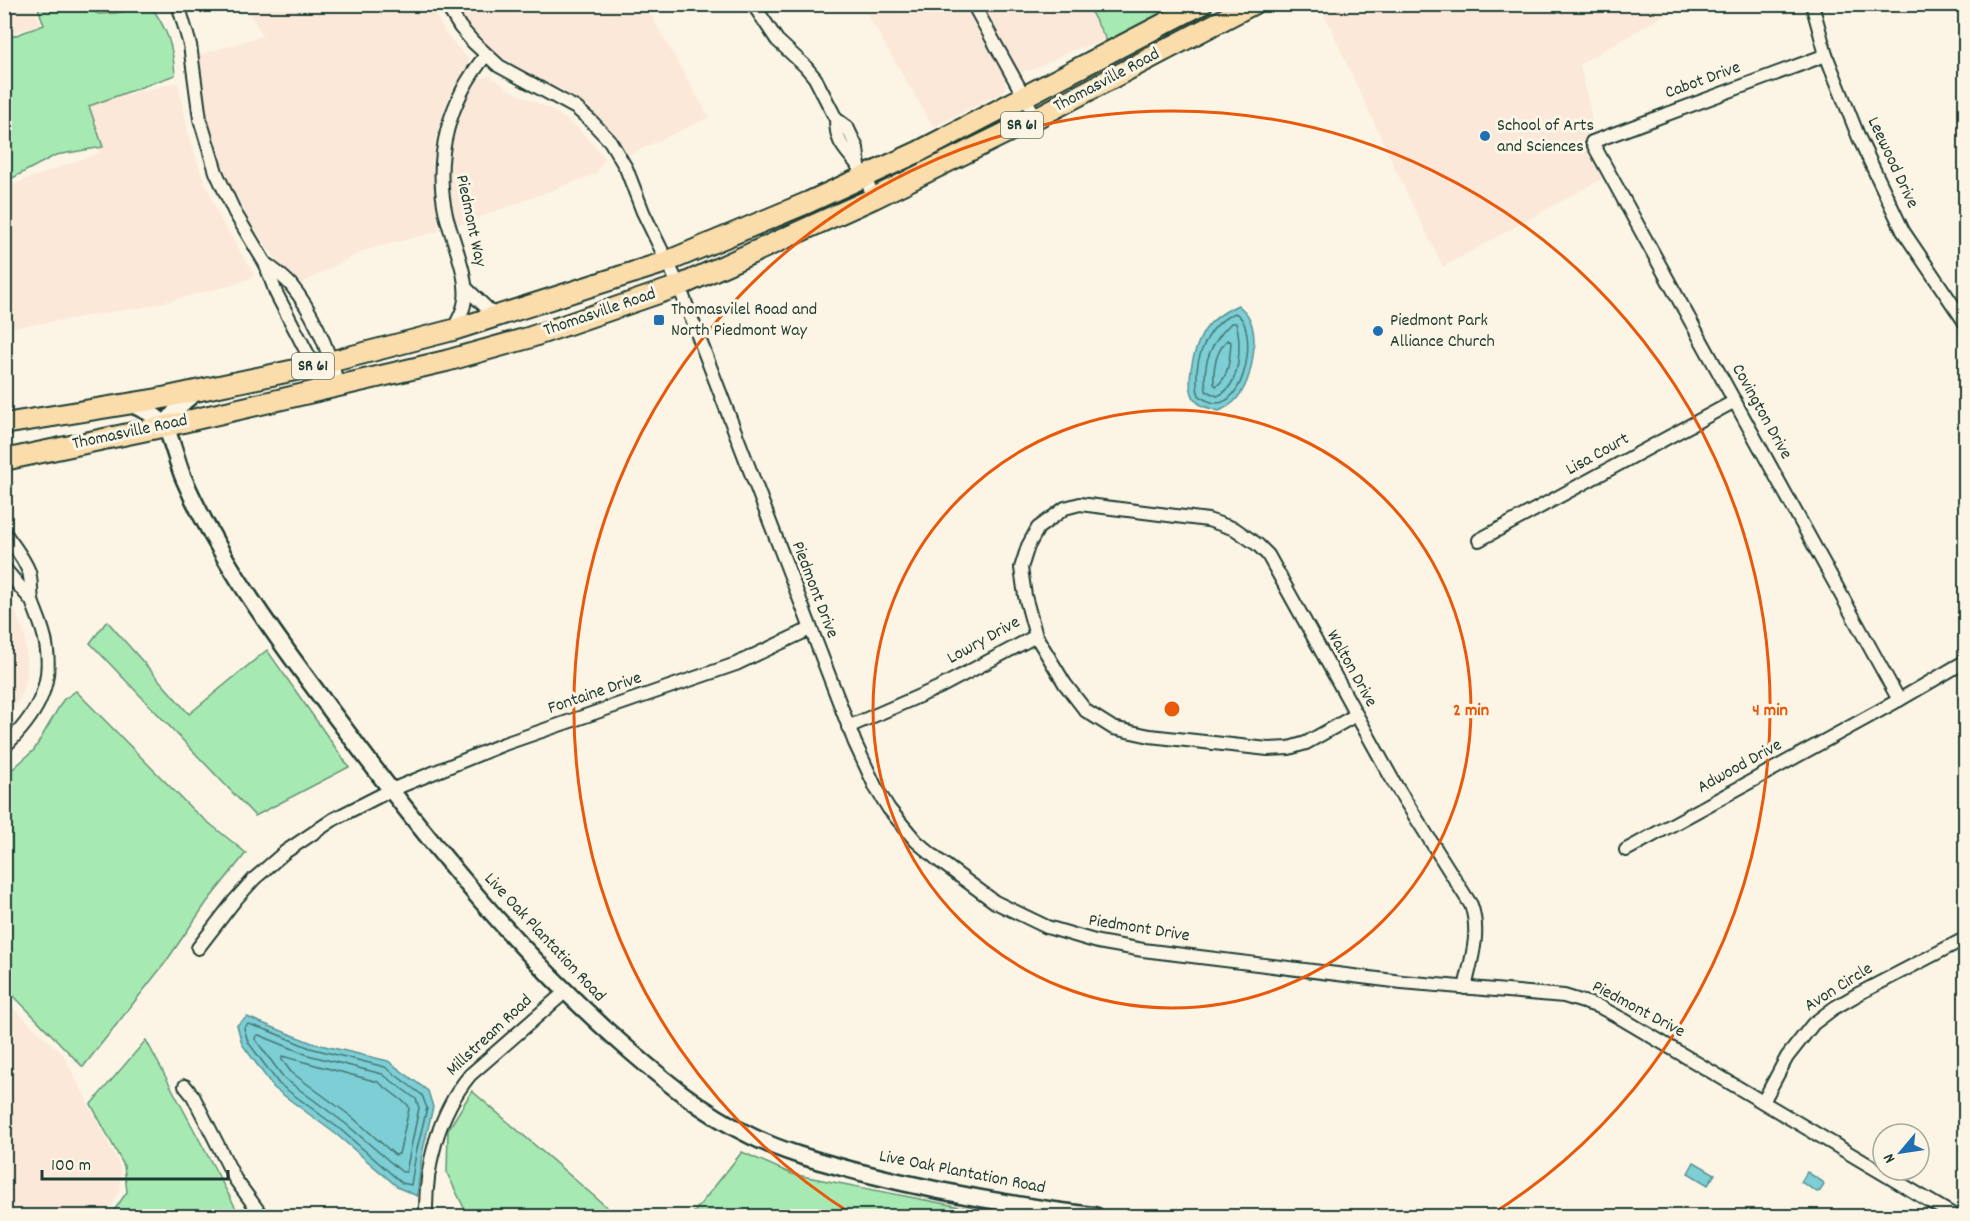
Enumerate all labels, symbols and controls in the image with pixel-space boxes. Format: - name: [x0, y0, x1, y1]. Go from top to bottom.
- street label: Thomasville Road: [1050, 43, 1164, 119]
- street label: Cabot Drive: [1662, 56, 1744, 106]
- road number: SR 61: [1001, 112, 1043, 138]
- street label: Leewood Drive: [1860, 113, 1924, 213]
- place label: School of Arts and Sciences: [1497, 114, 1594, 160]
- marker: School of Arts and Sciences: [1478, 129, 1492, 143]
- street label: Piedmont Way: [448, 173, 492, 270]
- street label: Thomasville Road: [541, 282, 659, 344]
- place label: Thomasvilel Road and North Piedmont Way: [671, 298, 817, 344]
- place label: Piedmont Park Alliance Church: [1390, 309, 1495, 355]
- marker: Thomasvilel Road and North Piedmont Way: [652, 313, 666, 327]
- marker: Piedmont Park Alliance Church: [1371, 324, 1385, 338]
- road number: SR 61: [292, 353, 334, 379]
- street label: Covington Drive: [1724, 360, 1798, 464]
- street label: Thomasville Road: [70, 409, 190, 457]
- street label: Lisa Court: [1562, 427, 1634, 483]
- street label: Piedmont Drive: [784, 538, 844, 642]
- street label: Lowry Drive: [943, 611, 1025, 671]
- street label: Walton Drive: [1320, 626, 1383, 712]
- street label: Fontaine Drive: [545, 666, 645, 722]
- centre of rings: [1162, 699, 1182, 719]
- text: 2 min: [1453, 699, 1489, 724]
- text: 4 min: [1752, 699, 1788, 724]
- street label: Adwood Drive: [1693, 733, 1787, 801]
- street label: Live Oak Plantation Road: [477, 868, 611, 1008]
- street label: Piedmont Drive: [1087, 909, 1191, 949]
- street label: Avon Circle: [1800, 957, 1878, 1019]
- street label: Piedmont Drive: [1587, 975, 1689, 1045]
- street label: Millstream Road: [441, 989, 539, 1083]
- north arrow: [1871, 1122, 1931, 1182]
- scale bar: [42, 1143, 228, 1181]
- street label: Live Oak Plantation Road: [877, 1145, 1047, 1201]
- text: N: [1878, 1149, 1902, 1167]
- text: 100 m: [51, 1154, 91, 1179]

